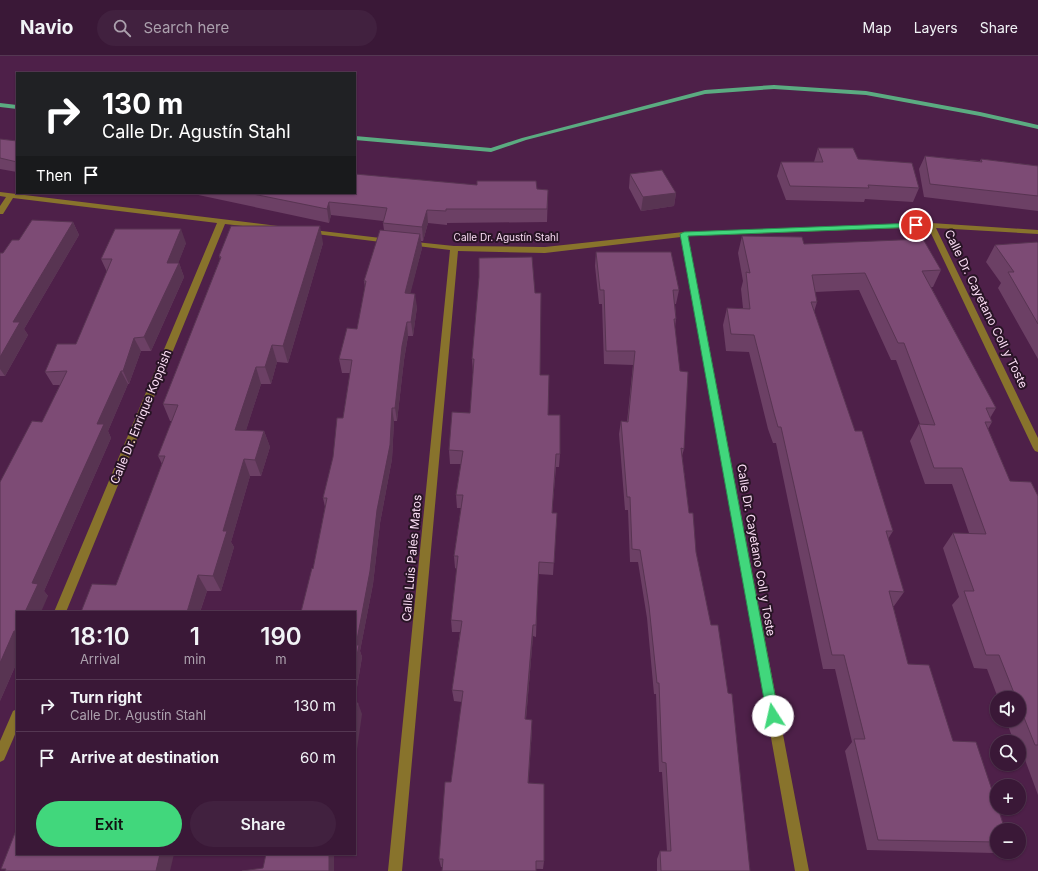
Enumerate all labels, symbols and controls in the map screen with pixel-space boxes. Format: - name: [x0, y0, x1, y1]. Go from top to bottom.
- search box: [97, 10, 377, 46]
- text: Navio: [20, 16, 73, 39]
- icon: search: [111, 17, 133, 39]
- text: Search here: [143, 18, 229, 37]
- text: Map: [863, 19, 892, 36]
- text: Layers: [914, 19, 958, 36]
- text: Share: [980, 19, 1018, 36]
- text: 130 m: [102, 87, 183, 121]
- icon: right: [36, 88, 88, 140]
- text: Calle Dr. Agustín Stahl: [102, 121, 291, 142]
- icon: arrive: [80, 164, 102, 186]
- text: Then: [36, 166, 72, 185]
- pin: [899, 208, 933, 242]
- icon: arrive: [905, 214, 927, 236]
- street label: Calle Dr. Cayetano Coll y Toste: [941, 227, 1031, 391]
- street label: Calle Dr. Agustín Stahl: [454, 231, 558, 243]
- street label: Calle Dr. Enrique Koppish: [107, 347, 174, 486]
- street label: Calle Dr. Cayetano Coll y Toste: [734, 463, 779, 637]
- street label: Calle Luis Palés Matos: [398, 494, 425, 622]
- text: 18:10: [70, 622, 129, 651]
- text: 1: [190, 622, 200, 651]
- text: 190: [260, 622, 302, 651]
- text: Arrival: [80, 651, 120, 667]
- text: min: [184, 651, 206, 667]
- text: m: [275, 651, 287, 667]
- text: Turn right: [70, 688, 142, 707]
- map controls: [990, 691, 1026, 859]
- button: sound: [990, 691, 1026, 727]
- icon: right: [36, 695, 58, 717]
- position arrow: [752, 695, 794, 737]
- text: 130 m: [294, 696, 336, 715]
- text: Calle Dr. Agustín Stahl: [70, 707, 206, 723]
- button: search: [990, 735, 1026, 771]
- icon: arrive: [36, 747, 58, 769]
- text: Arrive at destination: [70, 748, 219, 767]
- text: 60 m: [300, 748, 336, 767]
- button: +: [990, 779, 1026, 815]
- button: Exit: [36, 801, 182, 847]
- button: Share: [190, 801, 336, 847]
- button: −: [990, 823, 1026, 859]

